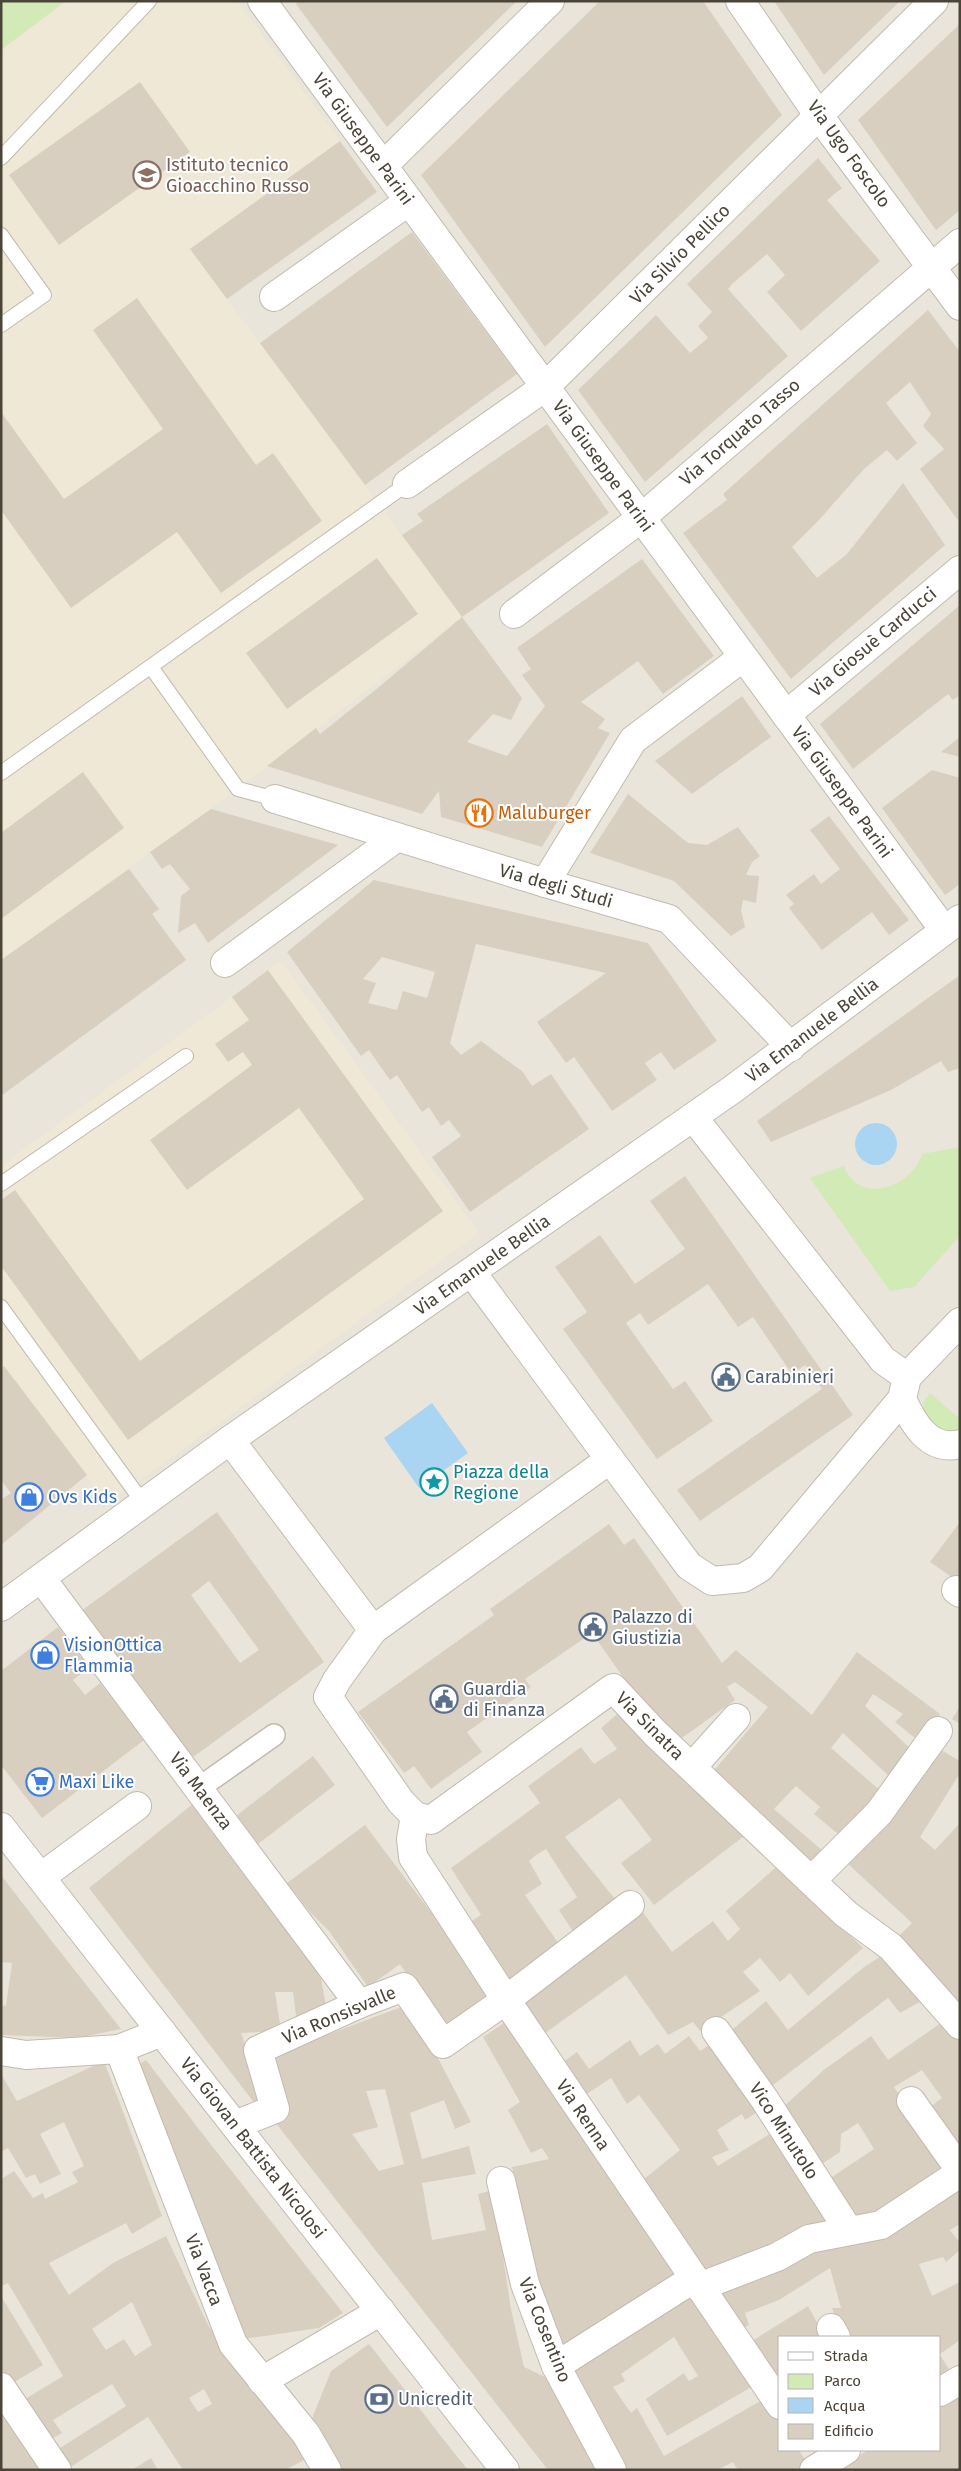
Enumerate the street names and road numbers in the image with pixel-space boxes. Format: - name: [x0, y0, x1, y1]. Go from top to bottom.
- street label: Via Giuseppe Parini: [308, 69, 418, 209]
- street label: Via Ugo Foscolo: [803, 96, 895, 212]
- street label: Via Silvio Pellico: [625, 199, 735, 309]
- street label: Via Torquato Tasso: [675, 374, 805, 490]
- street label: Via Giuseppe Parini: [548, 396, 658, 536]
- street label: Via Giosuè Carducci: [805, 582, 941, 702]
- street label: Via Giuseppe Parini: [787, 722, 897, 862]
- street label: Via degli Studi: [497, 859, 615, 913]
- street label: Via Emanuele Bellia: [741, 973, 883, 1087]
- street label: Via Emanuele Bellia: [410, 1210, 554, 1320]
- street label: Via Sinatra: [611, 1687, 689, 1765]
- street label: Via Maenza: [165, 1748, 237, 1834]
- street label: Via Ronsisvalle: [279, 1981, 399, 2049]
- street label: Via Giovan Battista Nicolosi: [175, 2053, 331, 2243]
- street label: Via Renna: [551, 2075, 615, 2155]
- street label: Vico Minutolo: [745, 2078, 823, 2184]
- street label: Via Vacca: [180, 2231, 228, 2309]
- street label: Via Cosentino: [514, 2274, 576, 2386]

